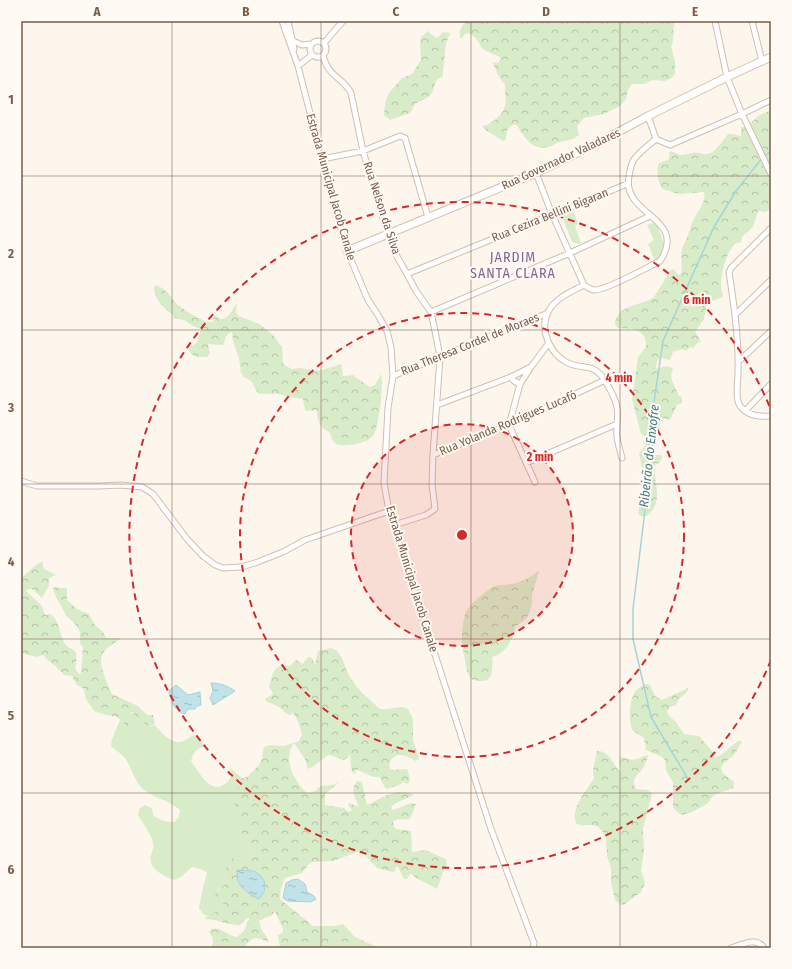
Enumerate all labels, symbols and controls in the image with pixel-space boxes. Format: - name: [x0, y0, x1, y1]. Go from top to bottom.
- text: A: [92, 4, 101, 19]
- text: B: [242, 4, 250, 19]
- text: C: [393, 4, 400, 19]
- text: D: [542, 4, 550, 19]
- text: E: [692, 4, 698, 19]
- text: 1: [8, 92, 14, 107]
- street label: Estrada Municipal Jacob Canale: [303, 112, 359, 262]
- street label: Rua Governador Valadares: [499, 125, 623, 193]
- street label: Rua Nelson da Silva: [360, 160, 404, 256]
- street label: Rua Cezira Bellini Bigaran: [490, 185, 610, 245]
- text: 2: [7, 246, 14, 261]
- district label: JARDIM SANTA CLARA: [470, 249, 556, 282]
- text: 6 min: [683, 293, 711, 307]
- street label: Rua Theresa Cordel de Moraes: [399, 310, 541, 378]
- text: 4 min: [605, 371, 633, 385]
- street label: Rua Yolanda Rodrigues Lucafó: [437, 388, 579, 458]
- text: 3: [7, 400, 14, 415]
- water label: Ribeirão do Enxofre: [636, 404, 662, 508]
- text: 2 min: [526, 450, 553, 464]
- street label: Estrada Municipal Jacob Canale: [383, 504, 441, 654]
- centre of rings: [455, 528, 469, 542]
- text: 4: [8, 554, 15, 569]
- text: 5: [8, 708, 14, 723]
- text: 6: [8, 862, 15, 877]

